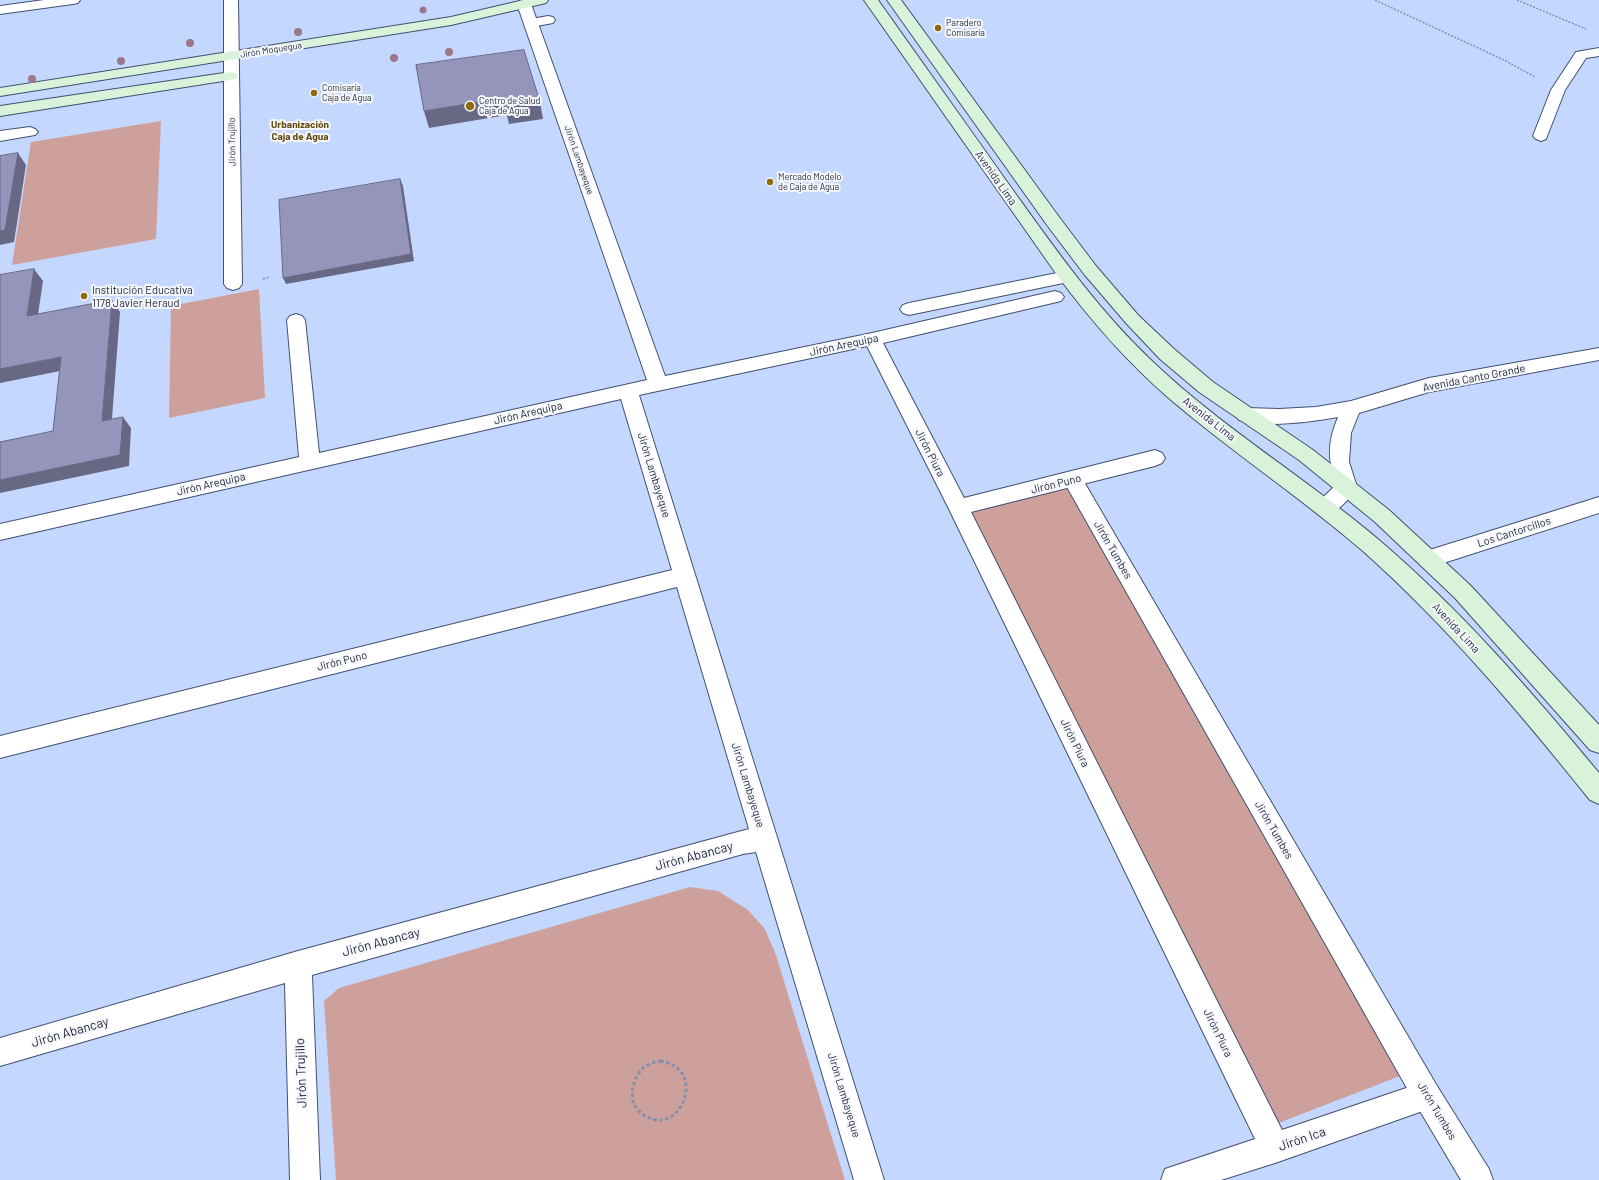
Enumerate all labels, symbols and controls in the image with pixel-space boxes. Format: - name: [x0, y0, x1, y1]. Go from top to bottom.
- place label: Paradero Comisaría: [946, 18, 985, 39]
- marker: Paradero Comisaría: [933, 23, 943, 33]
- street label: Jirón Moquegua: [239, 40, 303, 60]
- place label: Comisaría Caja de Agua: [322, 83, 372, 104]
- marker: Comisaría Caja de Agua: [309, 88, 319, 98]
- place label: Centro de Salud Caja de Agua: [479, 96, 540, 117]
- marker: Centro de Salud Caja de Agua: [464, 100, 476, 112]
- street label: Jirón Trujillo: [226, 118, 238, 166]
- district label: Urbanización Caja de Agua: [271, 119, 329, 142]
- street label: Jirón Lambayeque: [562, 124, 596, 196]
- street label: Avenida Lima: [972, 148, 1020, 208]
- place label: Mercado Modelo de Caja de Agua: [778, 172, 841, 193]
- marker: Mercado Modelo de Caja de Agua: [765, 177, 775, 187]
- place label: Institución Educativa 1178 Javier Heraud: [92, 283, 193, 309]
- marker: Institución Educativa 1178 Javier Heraud: [79, 291, 89, 301]
- street label: Jirón Arequipa: [808, 331, 880, 359]
- street label: Avenida Canto Grande: [1422, 362, 1526, 394]
- street label: Avenida Lima: [1180, 394, 1238, 444]
- street label: Jirón Arequipa: [492, 399, 564, 427]
- street label: Jirón Piura: [912, 427, 948, 479]
- street label: Jirón Lambayeque: [635, 431, 673, 519]
- street label: Jirón Arequipa: [175, 470, 247, 498]
- street label: Jirón Puno: [1029, 471, 1083, 497]
- street label: Los Cantorcillos: [1476, 514, 1552, 550]
- street label: Jirón Tumbes: [1091, 519, 1135, 581]
- street label: Avenida Lima: [1429, 600, 1483, 656]
- street label: Jirón Puno: [315, 648, 369, 674]
- street label: Jirón Piura: [1058, 717, 1092, 769]
- street label: Jirón Lambayeque: [729, 741, 767, 829]
- street label: Jirón Tumbes: [1252, 799, 1296, 861]
- street label: Jirón Abancay: [653, 838, 735, 874]
- street label: Jirón Abancay: [340, 924, 422, 960]
- street label: Jirón Piura: [1201, 1007, 1235, 1059]
- street label: Jirón Abancay: [29, 1013, 111, 1051]
- street label: Jirón Trujillo: [292, 1038, 310, 1108]
- street label: Jirón Lambayeque: [825, 1051, 863, 1139]
- street label: Jirón Tumbes: [1415, 1080, 1459, 1142]
- street label: Jirón Ica: [1276, 1124, 1328, 1154]

